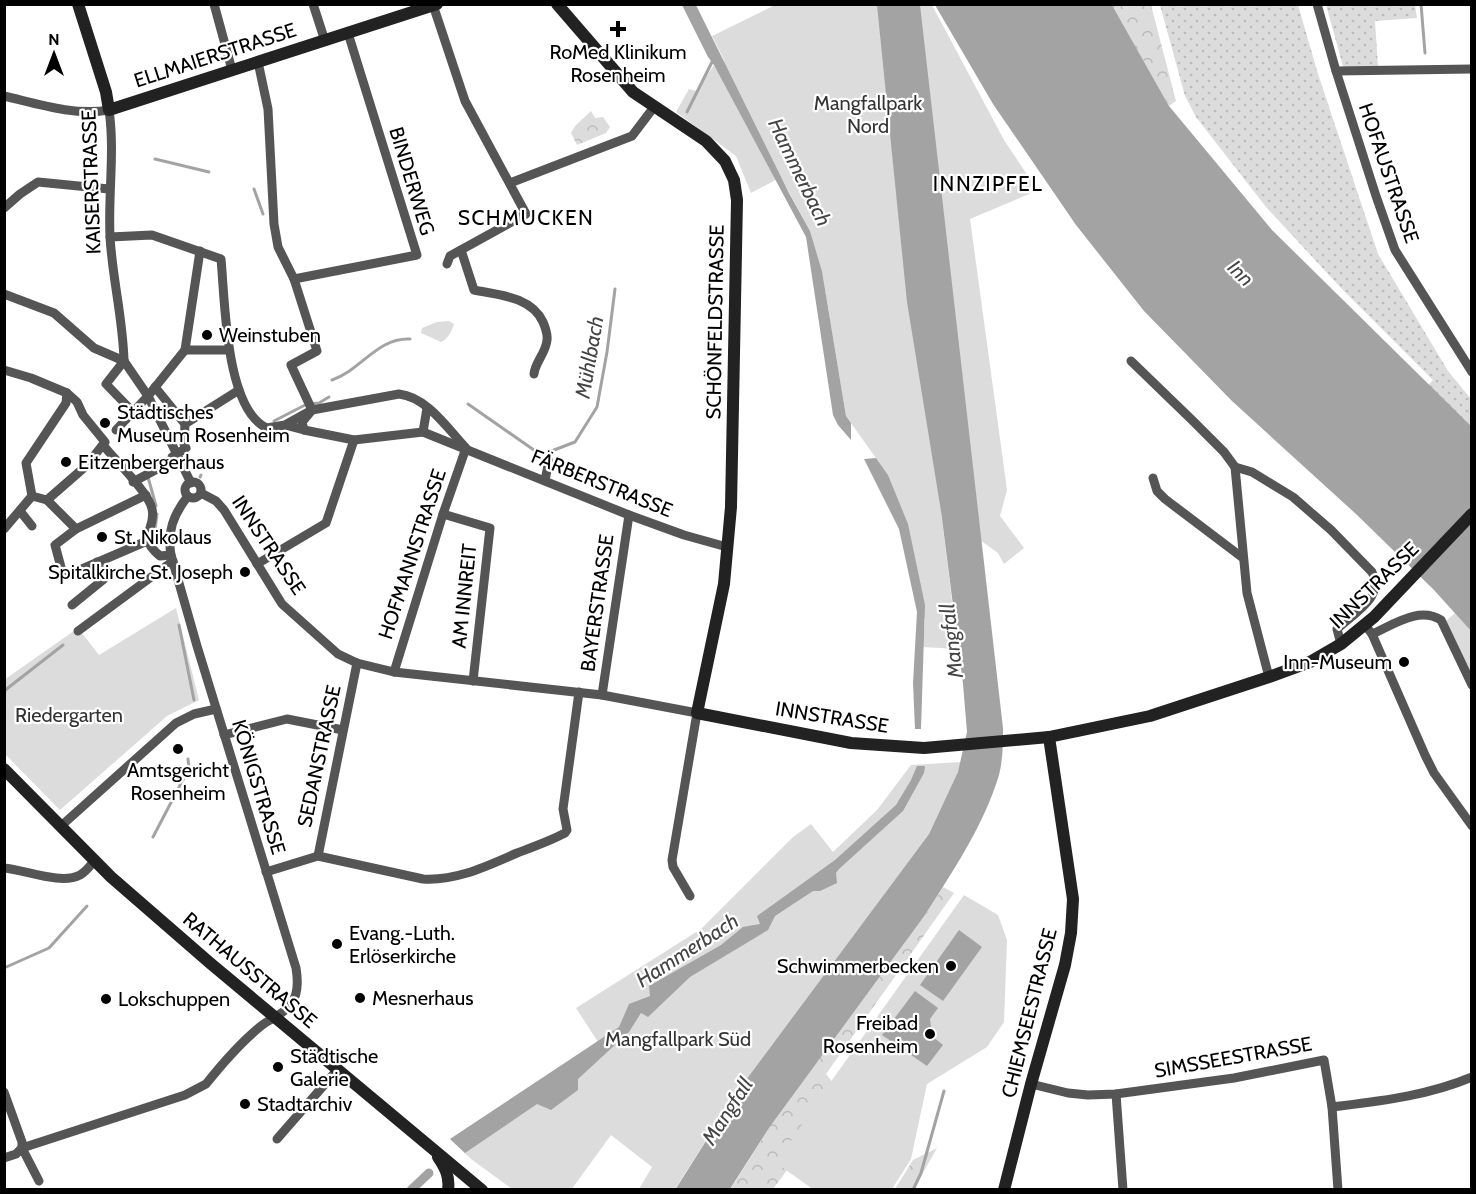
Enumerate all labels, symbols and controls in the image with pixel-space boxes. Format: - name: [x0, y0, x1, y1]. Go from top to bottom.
- street label: ELLMAIERSTRASSE: [131, 17, 299, 93]
- marker: RoMed Klinikum Rosenheim: [609, 20, 627, 38]
- north arrow: [24, 24, 84, 84]
- text: N: [48, 30, 60, 49]
- place label: RoMed Klinikum Rosenheim: [550, 40, 686, 87]
- park label: Mangfallpark Nord: [814, 91, 922, 138]
- street label: HOFAUSTRASSE: [1354, 100, 1424, 246]
- street label: KAISERSTRASSE: [76, 109, 106, 255]
- water label: Hammerbach: [763, 114, 837, 230]
- street label: BINDERWEG: [384, 124, 440, 238]
- district label: INNZIPFEL: [933, 171, 1043, 196]
- district label: SCHMUCKEN: [458, 205, 594, 230]
- street label: SCHÖNFELDSTRASSE: [701, 224, 729, 420]
- water label: Inn: [1223, 255, 1259, 291]
- water label: Mühlbach: [569, 314, 609, 401]
- place label: Weinstuben: [219, 323, 321, 347]
- marker: Weinstuben: [200, 328, 214, 342]
- place label: Städtisches Museum Rosenheim: [117, 400, 290, 447]
- marker: Städtisches Museum Rosenheim: [98, 416, 112, 430]
- street label: FÄRBERSTRASSE: [528, 444, 676, 522]
- place label: Eitzenbergerhaus: [78, 450, 224, 474]
- marker: Eitzenbergerhaus: [59, 455, 73, 469]
- street label: HOFMANNSTRASSE: [373, 466, 451, 642]
- street label: INNSTRASSE: [227, 491, 311, 599]
- place label: St. Nikolaus: [114, 525, 212, 549]
- marker: St. Nikolaus: [95, 530, 109, 544]
- street label: BAYERSTRASSE: [575, 533, 619, 673]
- street label: INNSTRASSE: [1325, 537, 1423, 633]
- street label: AM INNREIT: [447, 542, 481, 650]
- place label: Spitalkirche St. Joseph: [48, 560, 233, 584]
- marker: Spitalkirche St. Joseph: [238, 565, 252, 579]
- water label: Mangfall: [934, 602, 968, 681]
- place label: Inn-Museum: [1283, 650, 1392, 674]
- marker: Inn-Museum: [1397, 655, 1411, 669]
- street label: SEDANSTRASSE: [292, 683, 346, 829]
- street label: INNSTRASSE: [774, 696, 890, 738]
- park label: Riedergarten: [15, 703, 123, 727]
- street label: KÖNIGSTRASSE: [227, 717, 291, 857]
- marker: Amtsgericht Rosenheim: [171, 742, 185, 756]
- place label: Amtsgericht Rosenheim: [127, 758, 229, 805]
- street label: RATHAUSSTRASSE: [178, 907, 322, 1033]
- water label: Hammerbach: [631, 908, 743, 992]
- place label: Evang.-Luth. Erlöserkirche: [349, 921, 456, 968]
- street label: CHIEMSEESTRASSE: [996, 926, 1062, 1100]
- marker: Evang.-Luth. Erlöserkirche: [330, 937, 344, 951]
- place label: Schwimmerbecken: [777, 954, 939, 978]
- marker: Schwimmerbecken: [944, 959, 958, 973]
- place label: Mesnerhaus: [372, 986, 473, 1010]
- place label: Lokschuppen: [118, 987, 230, 1011]
- marker: Mesnerhaus: [353, 991, 367, 1005]
- marker: Lokschuppen: [99, 992, 113, 1006]
- place label: Freibad Rosenheim: [823, 1011, 918, 1058]
- park label: Mangfallpark Süd: [605, 1027, 751, 1051]
- marker: Freibad Rosenheim: [923, 1027, 937, 1041]
- street label: SIMSSEESTRASSE: [1152, 1031, 1314, 1083]
- place label: Städtische Galerie: [290, 1044, 378, 1091]
- marker: Städtische Galerie: [271, 1060, 285, 1074]
- water label: Mangfall: [696, 1073, 758, 1150]
- place label: Stadtarchiv: [257, 1092, 352, 1116]
- marker: Stadtarchiv: [238, 1097, 252, 1111]

